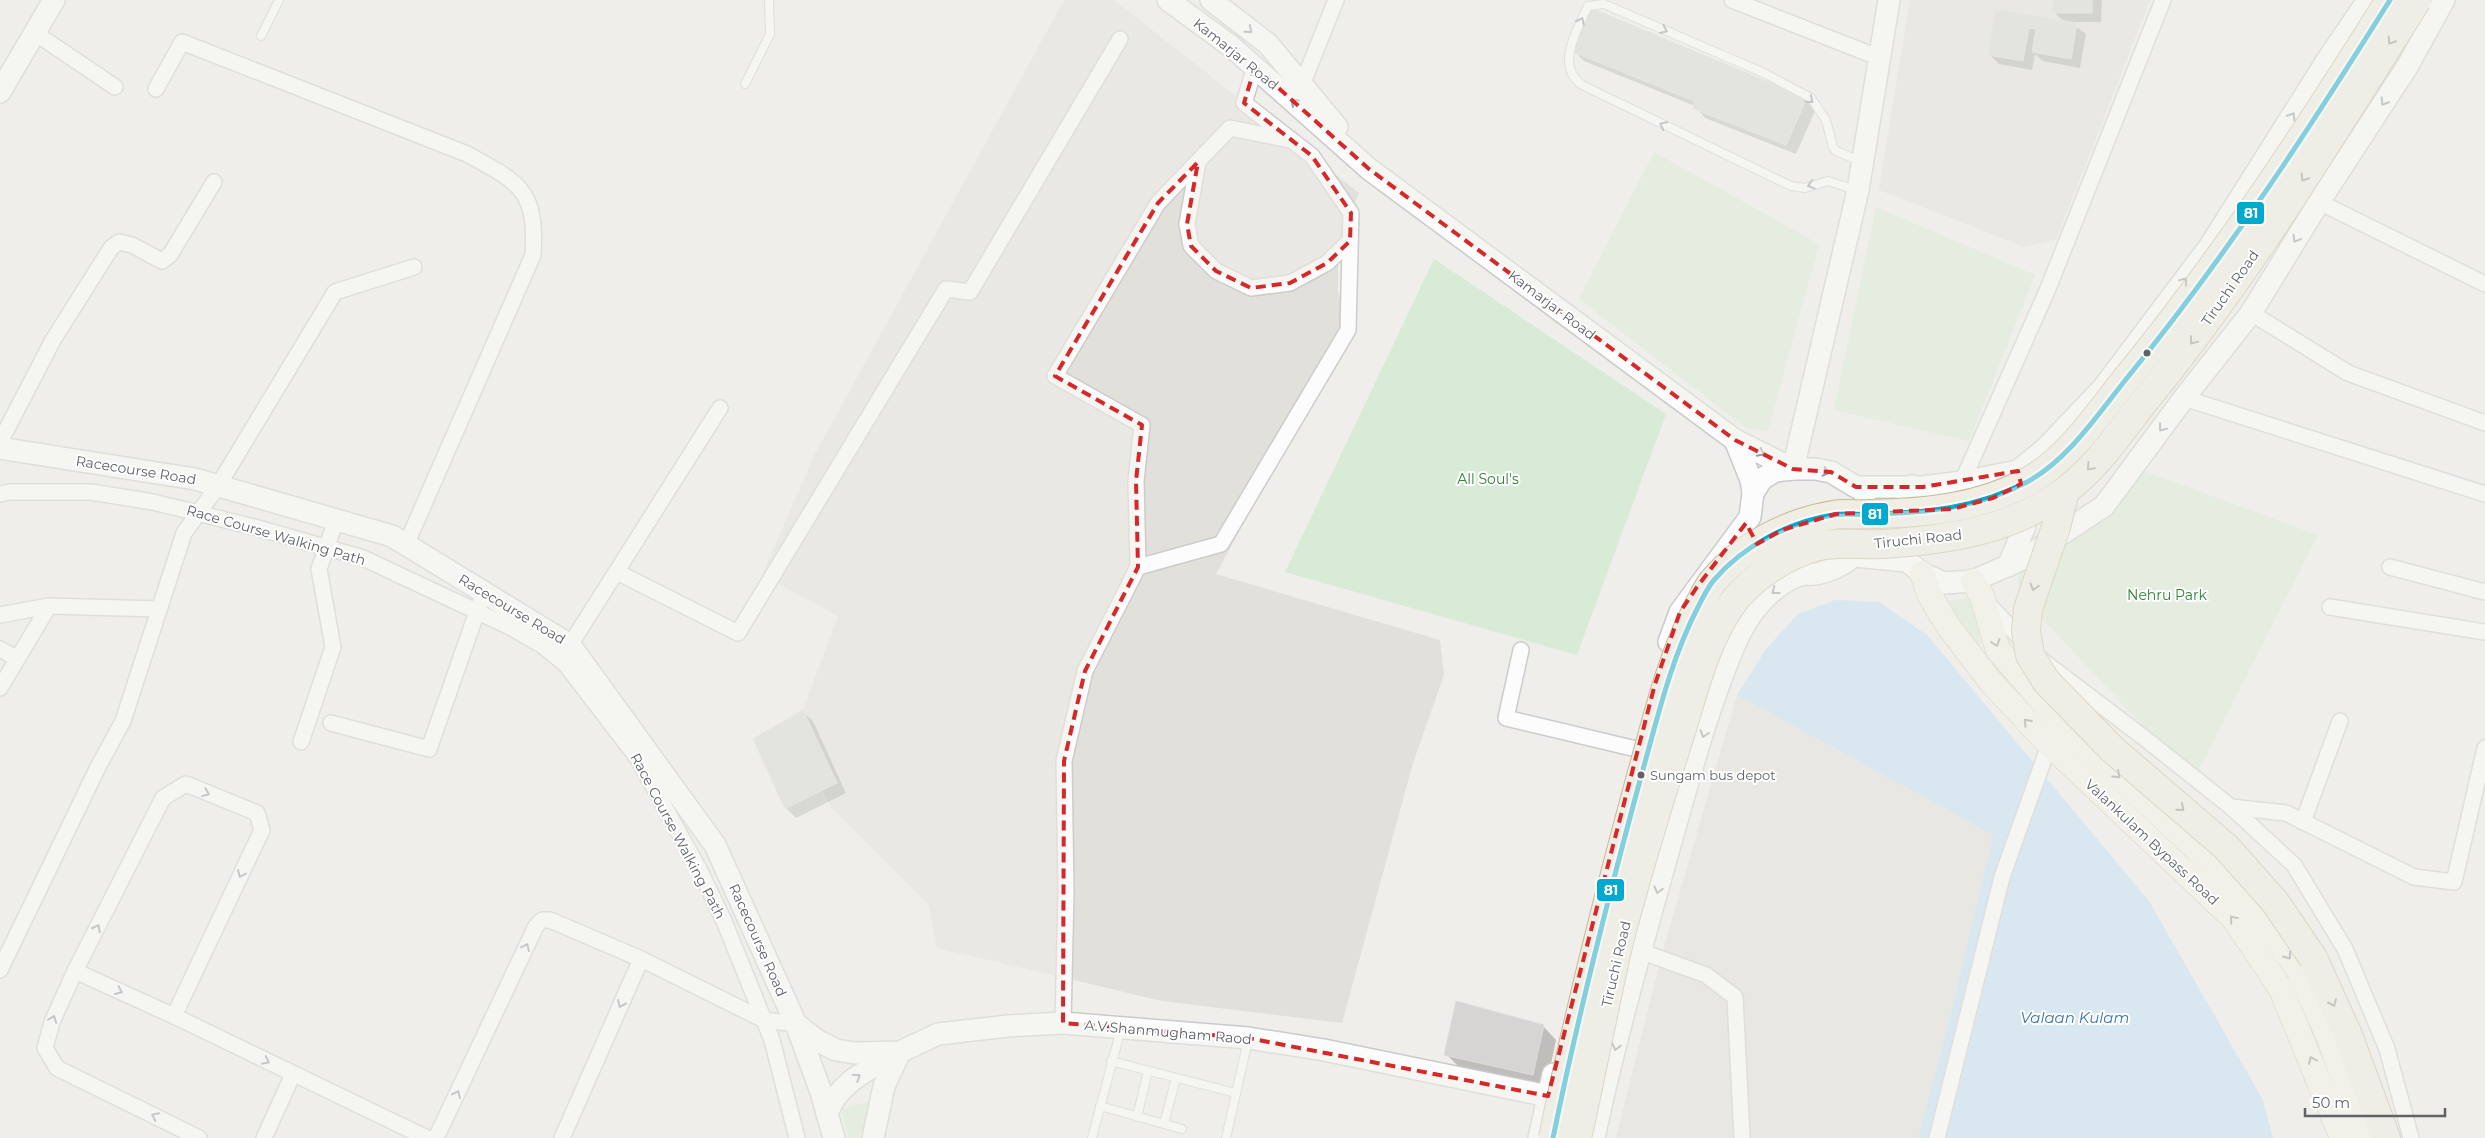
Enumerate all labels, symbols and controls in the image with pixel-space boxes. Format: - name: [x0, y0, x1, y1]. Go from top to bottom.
- street label: Kamarjar Road: [1190, 14, 1282, 94]
- one-way arrow: [1574, 17, 1585, 26]
- one-way arrow: [1244, 24, 1253, 33]
- one-way arrow: [1659, 24, 1668, 35]
- one-way arrow: [2388, 35, 2397, 45]
- one-way arrow: [1805, 95, 1814, 104]
- one-way arrow: [2381, 97, 2390, 106]
- one-way arrow: [1290, 98, 1299, 107]
- one-way arrow: [2286, 112, 2296, 121]
- one-way arrow: [1660, 121, 1669, 131]
- one-way arrow: [2300, 173, 2310, 182]
- one-way arrow: [1808, 180, 1816, 190]
- line badge: 81: [2236, 201, 2265, 225]
- text: 81: [2244, 204, 2258, 222]
- one-way arrow: [2293, 233, 2303, 242]
- street label: Tiruchi Road: [2197, 247, 2263, 329]
- street label: Kamarjar Road: [1505, 266, 1599, 344]
- one-way arrow: [2178, 277, 2187, 287]
- one-way arrow: [2190, 335, 2198, 344]
- unlabelled marker: [2142, 348, 2152, 358]
- one-way arrow: [2159, 422, 2168, 432]
- one-way arrow: [1755, 447, 1764, 457]
- street label: Racecourse Road: [75, 452, 197, 488]
- one-way arrow: [2087, 462, 2096, 471]
- one-way arrow: [1822, 466, 1830, 476]
- park label: All Soul's: [1457, 470, 1519, 488]
- street label: Race Course Walking Path: [184, 501, 368, 569]
- line badge: 81: [1861, 502, 1889, 526]
- text: 81: [1868, 505, 1882, 523]
- street label: Tiruchi Road: [1873, 525, 1963, 553]
- street label: Racecourse Road: [455, 570, 569, 648]
- one-way arrow: [2030, 583, 2040, 591]
- one-way arrow: [1772, 586, 1781, 594]
- park label: Nehru Park: [2127, 586, 2208, 604]
- one-way arrow: [1991, 638, 2001, 646]
- one-way arrow: [2024, 718, 2033, 727]
- one-way arrow: [1700, 729, 1710, 737]
- street label: Race Course Walking Path: [627, 750, 729, 922]
- place label: Sungam bus depot: [1650, 767, 1776, 783]
- one-way arrow: [2111, 769, 2120, 778]
- marker: Sungam bus depot: [1636, 770, 1646, 780]
- street label: Valankulam Bypass Road: [2081, 775, 2223, 909]
- one-way arrow: [201, 786, 210, 797]
- one-way arrow: [2175, 802, 2184, 811]
- one-way arrow: [237, 869, 247, 878]
- line badge: 81: [1596, 878, 1625, 902]
- street label: Racecourse Road: [725, 881, 791, 999]
- text: 81: [1604, 881, 1618, 899]
- one-way arrow: [1653, 885, 1663, 893]
- one-way arrow: [2230, 916, 2239, 925]
- street label: Tiruchi Road: [1597, 919, 1635, 1009]
- one-way arrow: [91, 924, 101, 933]
- one-way arrow: [520, 943, 530, 952]
- one-way arrow: [2282, 950, 2291, 960]
- one-way arrow: [114, 985, 123, 995]
- one-way arrow: [2327, 998, 2338, 1007]
- one-way arrow: [617, 999, 628, 1008]
- water label: Valaan Kulam: [2021, 1008, 2129, 1027]
- one-way arrow: [47, 1016, 57, 1024]
- street label: A.V.Shanmugham Raod: [1084, 1016, 1252, 1048]
- one-way arrow: [1611, 1042, 1622, 1051]
- one-way arrow: [261, 1055, 270, 1065]
- one-way arrow: [2308, 1056, 2318, 1065]
- one-way arrow: [851, 1074, 861, 1083]
- scale bar: [2305, 1086, 2445, 1118]
- one-way arrow: [451, 1090, 461, 1099]
- text: 50 m: [2312, 1093, 2350, 1112]
- one-way arrow: [151, 1112, 160, 1123]

